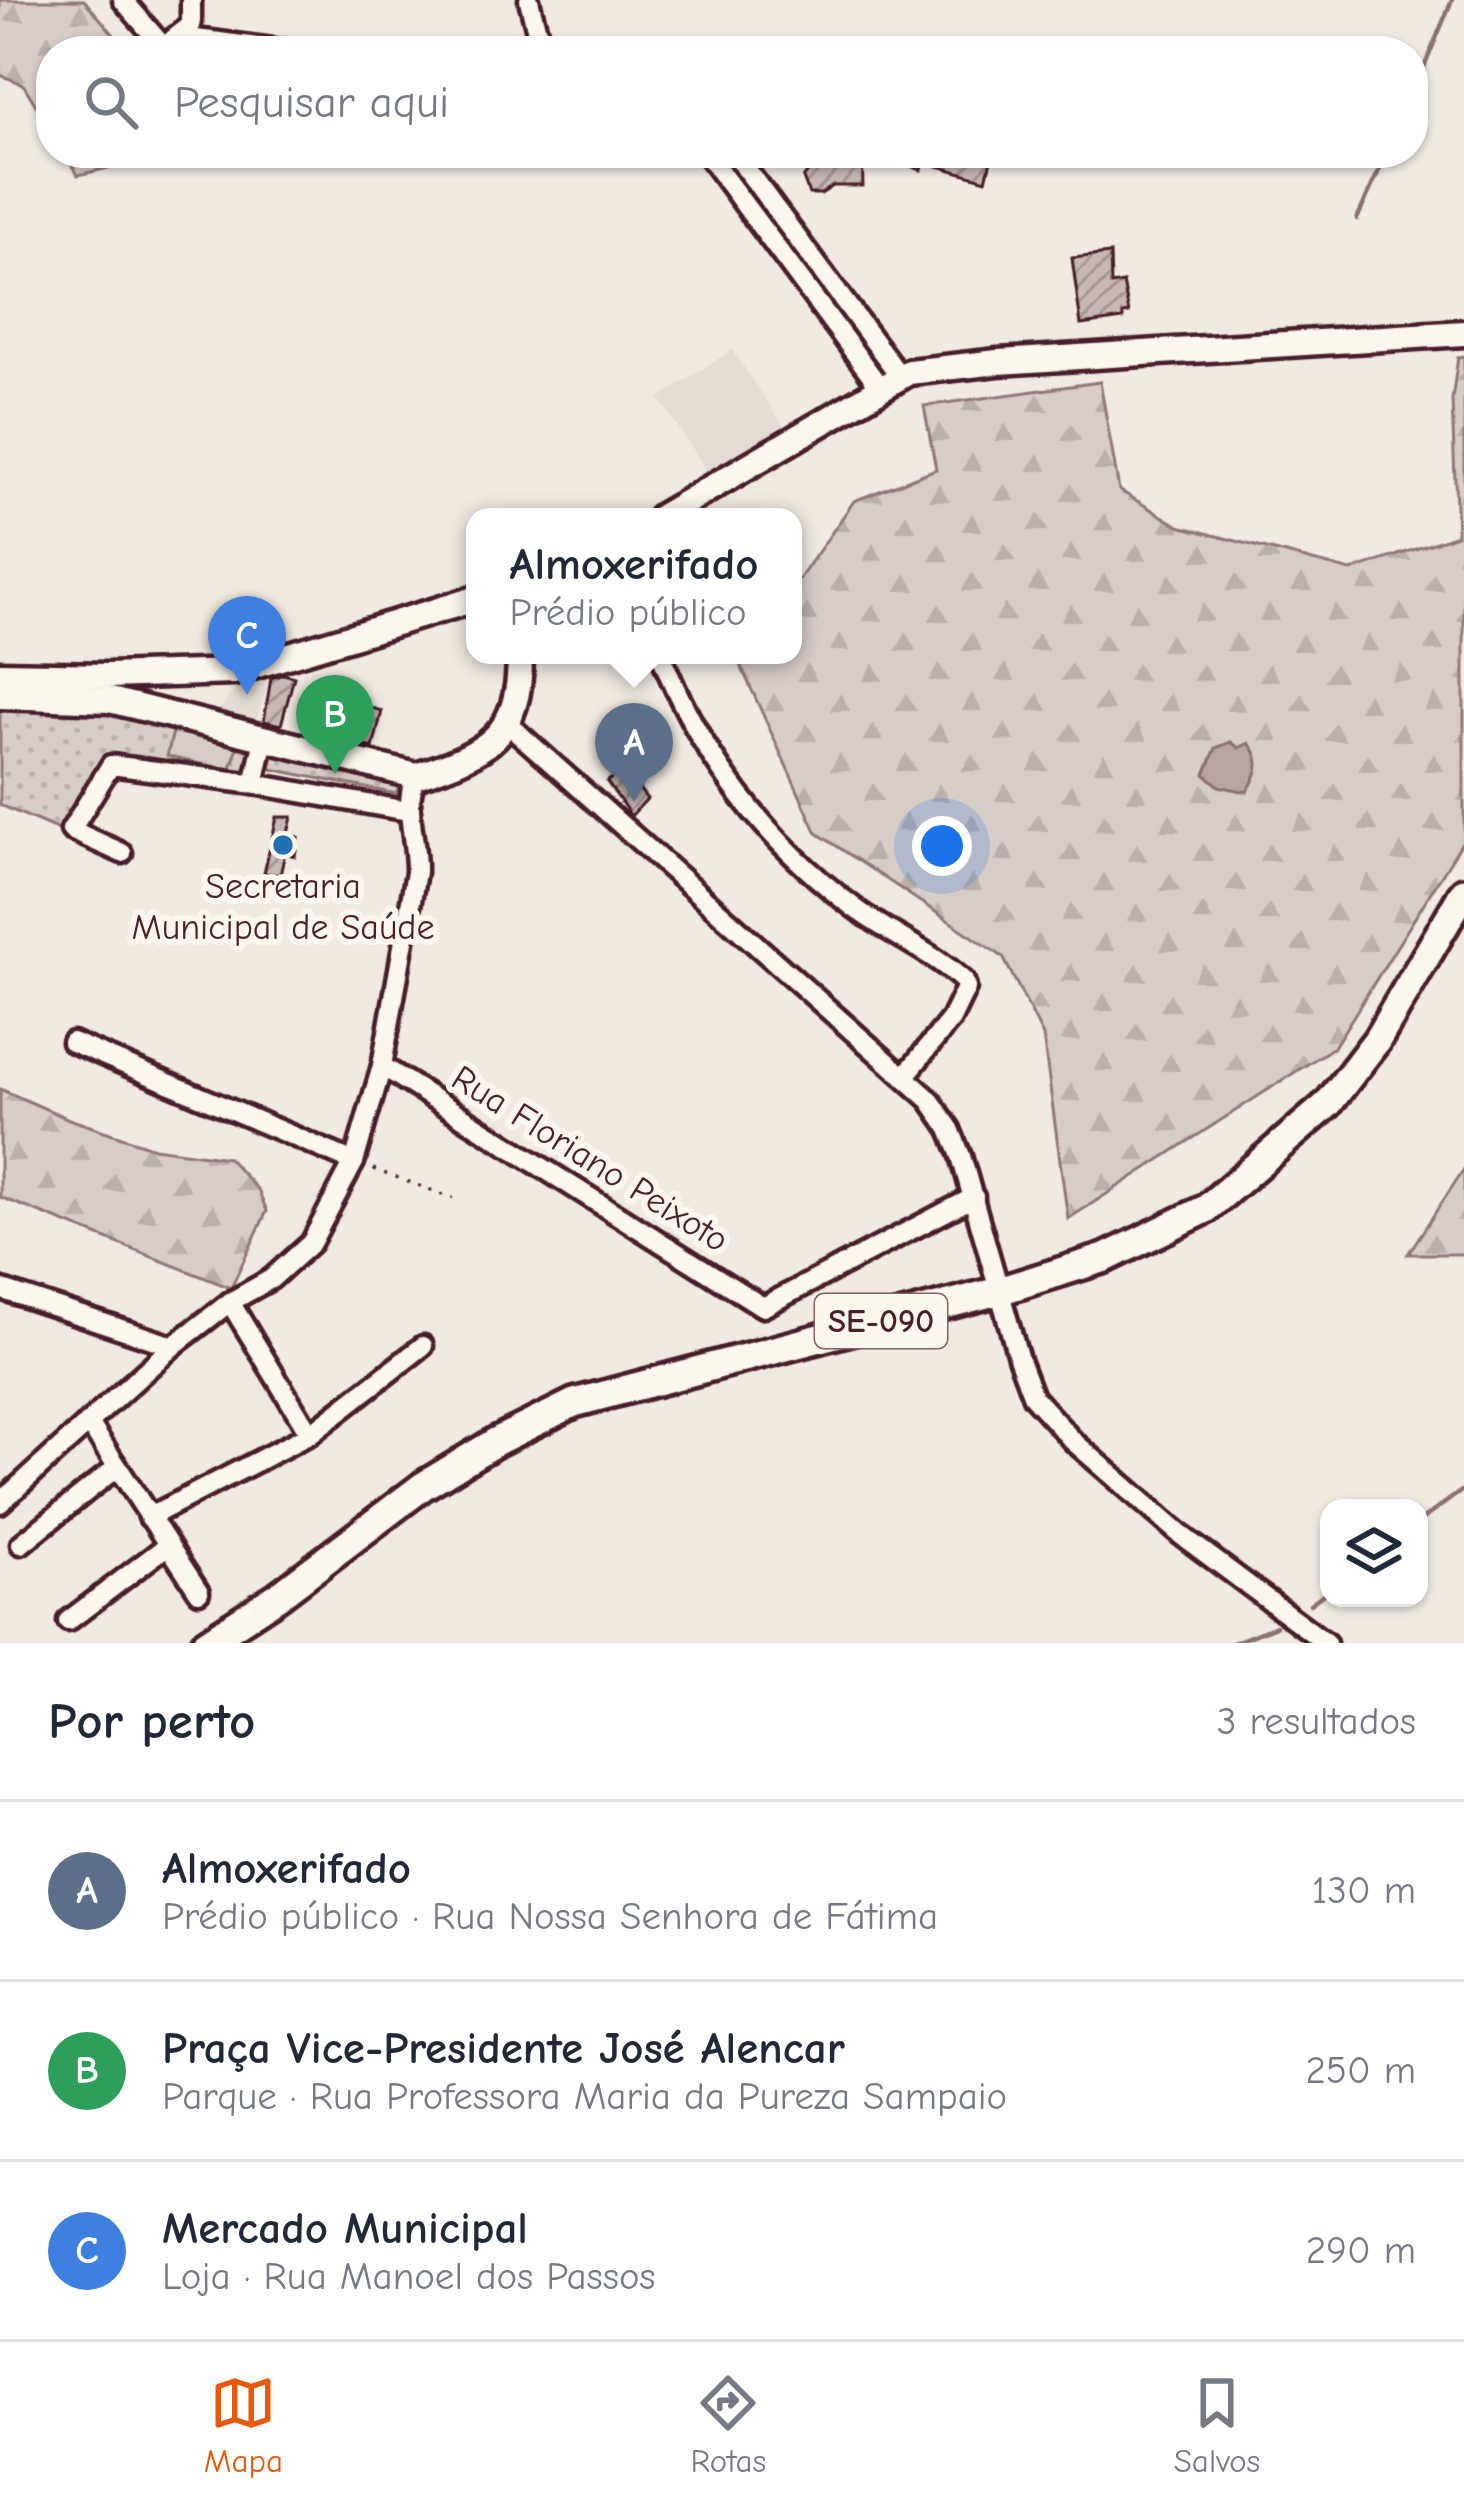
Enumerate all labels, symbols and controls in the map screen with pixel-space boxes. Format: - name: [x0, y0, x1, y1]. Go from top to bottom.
- search box: [36, 36, 1428, 168]
- icon: search: [78, 69, 144, 135]
- text: Pesquisar aqui: [174, 76, 449, 128]
- popup: [466, 508, 802, 664]
- text: Almoxerifado: [510, 538, 758, 590]
- text: Prédio público: [510, 590, 747, 635]
- pin: C: [208, 596, 286, 695]
- pin: B: [296, 675, 374, 774]
- pin: A: [595, 703, 673, 802]
- your location: [912, 816, 972, 876]
- marker: Secretaria Municipal de Saúde: [270, 832, 296, 858]
- place label: Secretaria Municipal de Saúde: [132, 866, 434, 948]
- street label: Rua Floriano Peixoto: [444, 1057, 736, 1261]
- road number: SE-090: [815, 1294, 947, 1348]
- map controls: [1320, 1499, 1428, 1607]
- button: layers: [1320, 1499, 1428, 1607]
- text: Por perto: [48, 1692, 255, 1751]
- text: 3 resultados: [1217, 1699, 1416, 1744]
- text: Almoxerifado: [162, 1842, 411, 1894]
- text: A: [76, 1868, 98, 1913]
- text: 130 m: [1312, 1868, 1416, 1913]
- text: Prédio público · Rua Nossa Senhora de Fátima: [162, 1894, 938, 1939]
- text: Praça Vice-Presidente José Alencar: [162, 2022, 845, 2074]
- text: B: [75, 2048, 99, 2093]
- text: 250 m: [1305, 2048, 1416, 2093]
- text: Parque · Rua Professora Maria da Pureza Sampaio: [162, 2074, 1007, 2119]
- text: Mercado Municipal: [162, 2202, 528, 2254]
- text: C: [75, 2228, 99, 2273]
- text: 290 m: [1306, 2228, 1416, 2273]
- text: Loja · Rua Manoel dos Passos: [162, 2254, 655, 2299]
- tab: Mapa: [204, 2370, 283, 2480]
- tab: Rotas: [690, 2370, 766, 2480]
- tab: Salvos: [1174, 2370, 1260, 2480]

